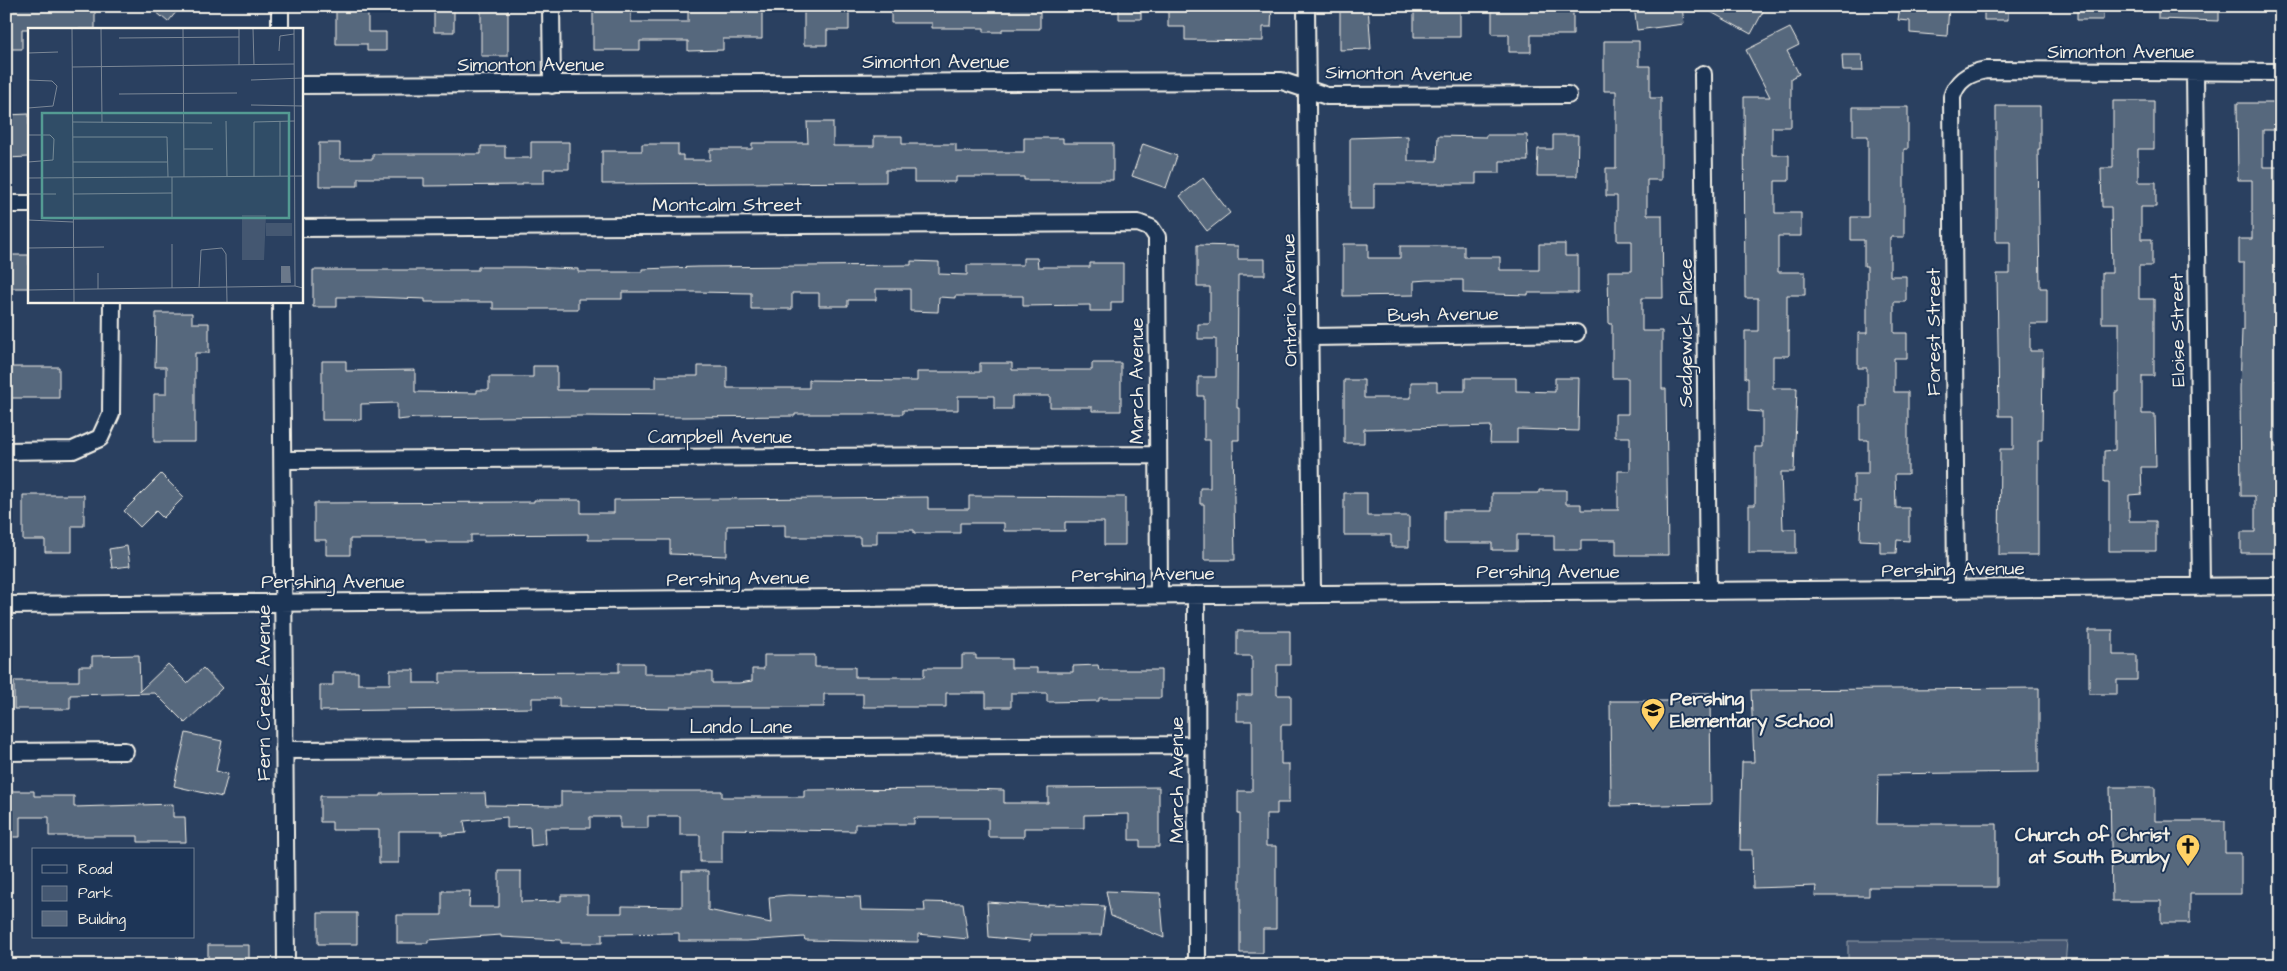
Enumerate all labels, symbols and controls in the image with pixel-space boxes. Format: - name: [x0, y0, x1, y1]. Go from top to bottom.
- inset map: [28, 28, 302, 302]
- street label: Simonton Avenue: [2047, 39, 2195, 66]
- street label: Simonton Avenue: [862, 49, 1010, 76]
- street label: Simonton Avenue: [457, 52, 605, 79]
- street label: Simonton Avenue: [1325, 59, 1473, 89]
- street label: Montcalm Street: [652, 192, 802, 219]
- street label: Ontario Avenue: [1275, 233, 1305, 367]
- street label: Sedgewick Place: [1673, 259, 1701, 407]
- street label: Forest Street: [1921, 268, 1948, 396]
- street label: Eloise Street: [2164, 273, 2192, 387]
- street label: Bush Avenue: [1387, 301, 1499, 329]
- street label: March Avenue: [1124, 318, 1151, 444]
- street label: Campbell Avenue: [648, 424, 792, 451]
- street label: Pershing Avenue: [1881, 555, 2025, 586]
- street label: Pershing Avenue: [1476, 559, 1620, 587]
- street label: Pershing Avenue: [1071, 560, 1215, 591]
- street label: Pershing Avenue: [666, 564, 810, 595]
- street label: Pershing Avenue: [261, 569, 405, 597]
- street label: Fern Creek Avenue: [251, 605, 278, 781]
- place label: Pershing Elementary School: [1670, 686, 1833, 736]
- school or university icon: Pershing Elementary School: [1640, 697, 1666, 731]
- street label: Lando Lane: [690, 714, 792, 741]
- street label: March Avenue: [1164, 717, 1191, 843]
- place label: Church of Christ at South Bumby: [2015, 822, 2171, 872]
- church icon: Church of Christ at South Bumby: [2175, 833, 2201, 867]
- legend: [32, 848, 195, 938]
- text: Road: [78, 859, 113, 880]
- text: Park: [78, 883, 113, 904]
- text: Building: [78, 909, 126, 931]

